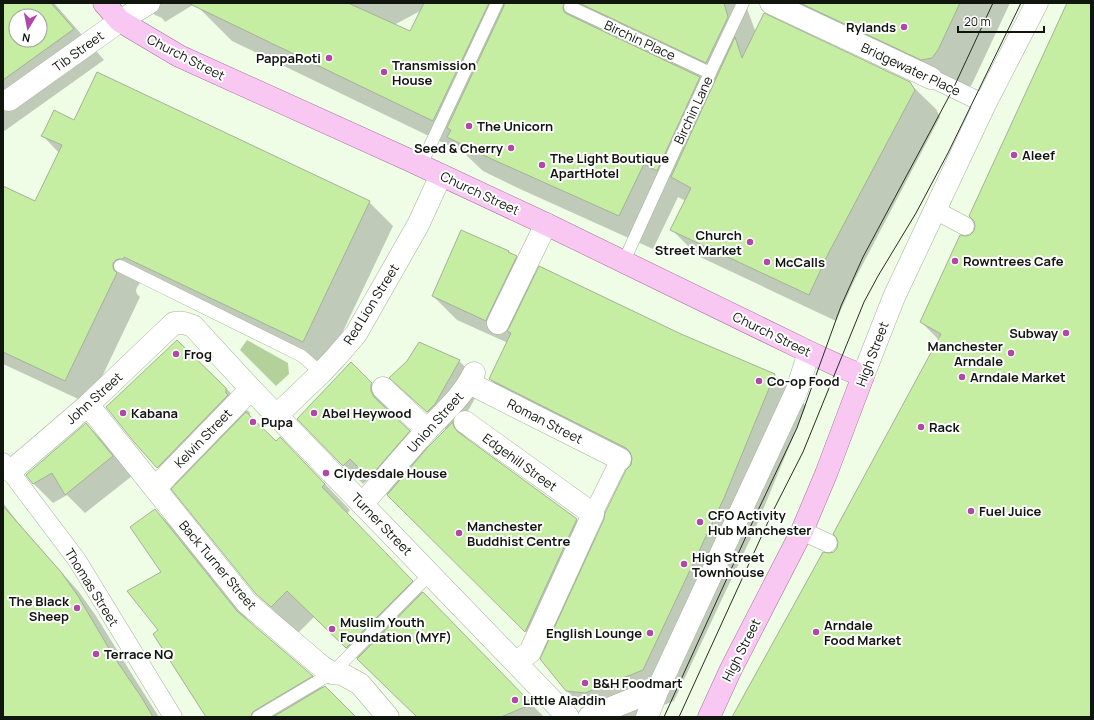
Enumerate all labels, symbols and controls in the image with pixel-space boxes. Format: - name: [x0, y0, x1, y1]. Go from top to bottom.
- north arrow: [8, 8, 48, 48]
- scale bar: [958, 8, 1044, 34]
- text: 20 m: [964, 13, 991, 30]
- street label: Birchin Place: [602, 16, 679, 65]
- place label: Rylands: [846, 18, 896, 36]
- marker: Rylands: [899, 22, 909, 32]
- street label: Tib Street: [49, 26, 107, 76]
- text: N: [21, 30, 31, 46]
- street label: Church Street: [144, 30, 228, 84]
- street label: Bridgewater Place: [858, 38, 964, 100]
- place label: PappaRoti: [256, 49, 321, 67]
- marker: PappaRoti: [324, 53, 334, 63]
- place label: Transmission House: [392, 56, 476, 89]
- marker: Transmission House: [379, 67, 389, 77]
- street label: Birchin Lane: [669, 73, 717, 147]
- place label: The Unicorn: [477, 117, 553, 135]
- marker: The Unicorn: [464, 121, 474, 131]
- place label: Seed & Cherry: [414, 139, 504, 157]
- marker: Seed & Cherry: [506, 143, 516, 153]
- place label: Aleef: [1022, 146, 1055, 164]
- place label: The Light Boutique ApartHotel: [550, 149, 669, 182]
- marker: Aleef: [1009, 150, 1019, 160]
- marker: The Light Boutique ApartHotel: [537, 160, 547, 170]
- street label: Church Street: [438, 167, 522, 219]
- place label: Church Street Market: [655, 226, 742, 259]
- marker: Church Street Market: [745, 237, 755, 247]
- place label: Rowntrees Cafe: [963, 252, 1064, 270]
- place label: McCalls: [775, 253, 825, 271]
- marker: Rowntrees Cafe: [950, 256, 960, 266]
- marker: McCalls: [762, 257, 772, 267]
- street label: Red Lion Street: [339, 260, 403, 348]
- street label: Church Street: [730, 307, 814, 361]
- street label: High Street: [851, 319, 893, 389]
- place label: Subway: [1009, 324, 1059, 342]
- marker: Subway: [1061, 328, 1071, 338]
- place label: Manchester Arndale: [928, 337, 1003, 370]
- place label: Frog: [184, 345, 212, 363]
- marker: Manchester Arndale: [1006, 348, 1016, 358]
- marker: Frog: [171, 349, 181, 359]
- street label: John Street: [62, 368, 126, 428]
- place label: Arndale Market: [970, 368, 1066, 386]
- place label: Co-op Food: [767, 372, 839, 390]
- marker: Arndale Market: [957, 372, 967, 382]
- marker: Co-op Food: [754, 376, 764, 386]
- street label: Union Street: [403, 388, 467, 456]
- street label: Roman Street: [504, 394, 586, 448]
- place label: Kabana: [131, 404, 178, 422]
- street label: Kelvin Street: [170, 404, 236, 472]
- place label: Abel Heywood: [322, 404, 411, 422]
- marker: Kabana: [118, 408, 128, 418]
- marker: Abel Heywood: [309, 408, 319, 418]
- place label: Pupa: [261, 413, 293, 431]
- marker: Pupa: [248, 417, 258, 427]
- place label: Rack: [929, 418, 961, 436]
- marker: Rack: [916, 422, 926, 432]
- street label: Edgehill Street: [479, 429, 561, 495]
- place label: Clydesdale House: [334, 464, 447, 482]
- marker: Clydesdale House: [321, 468, 331, 478]
- street label: Turner Street: [348, 489, 416, 559]
- place label: Fuel Juice: [979, 502, 1042, 520]
- place label: CFO Activity Hub Manchester: [708, 506, 812, 539]
- marker: Fuel Juice: [966, 506, 976, 516]
- street label: Back Turner Street: [175, 516, 261, 614]
- place label: Manchester Buddhist Centre: [467, 517, 570, 550]
- marker: CFO Activity Hub Manchester: [695, 517, 705, 527]
- marker: Manchester Buddhist Centre: [454, 528, 464, 538]
- street label: Thomas Street: [61, 544, 123, 630]
- place label: High Street Townhouse: [692, 548, 765, 581]
- marker: High Street Townhouse: [679, 559, 689, 569]
- place label: The Black Sheep: [9, 592, 70, 625]
- marker: The Black Sheep: [72, 603, 82, 613]
- place label: Muslim Youth Foundation (MYF): [340, 613, 452, 646]
- street label: High Street: [718, 616, 764, 684]
- place label: Arndale Food Market: [824, 616, 902, 649]
- marker: Muslim Youth Foundation (MYF): [327, 624, 337, 634]
- place label: English Lounge: [546, 624, 642, 642]
- marker: Arndale Food Market: [811, 627, 821, 637]
- marker: English Lounge: [645, 628, 655, 638]
- place label: Terrace NQ: [104, 645, 173, 663]
- marker: Terrace NQ: [91, 649, 101, 659]
- place label: B&H Foodmart: [593, 674, 683, 692]
- marker: B&H Foodmart: [580, 678, 590, 688]
- place label: Little Aladdin: [523, 691, 606, 709]
- marker: Little Aladdin: [510, 695, 520, 705]

